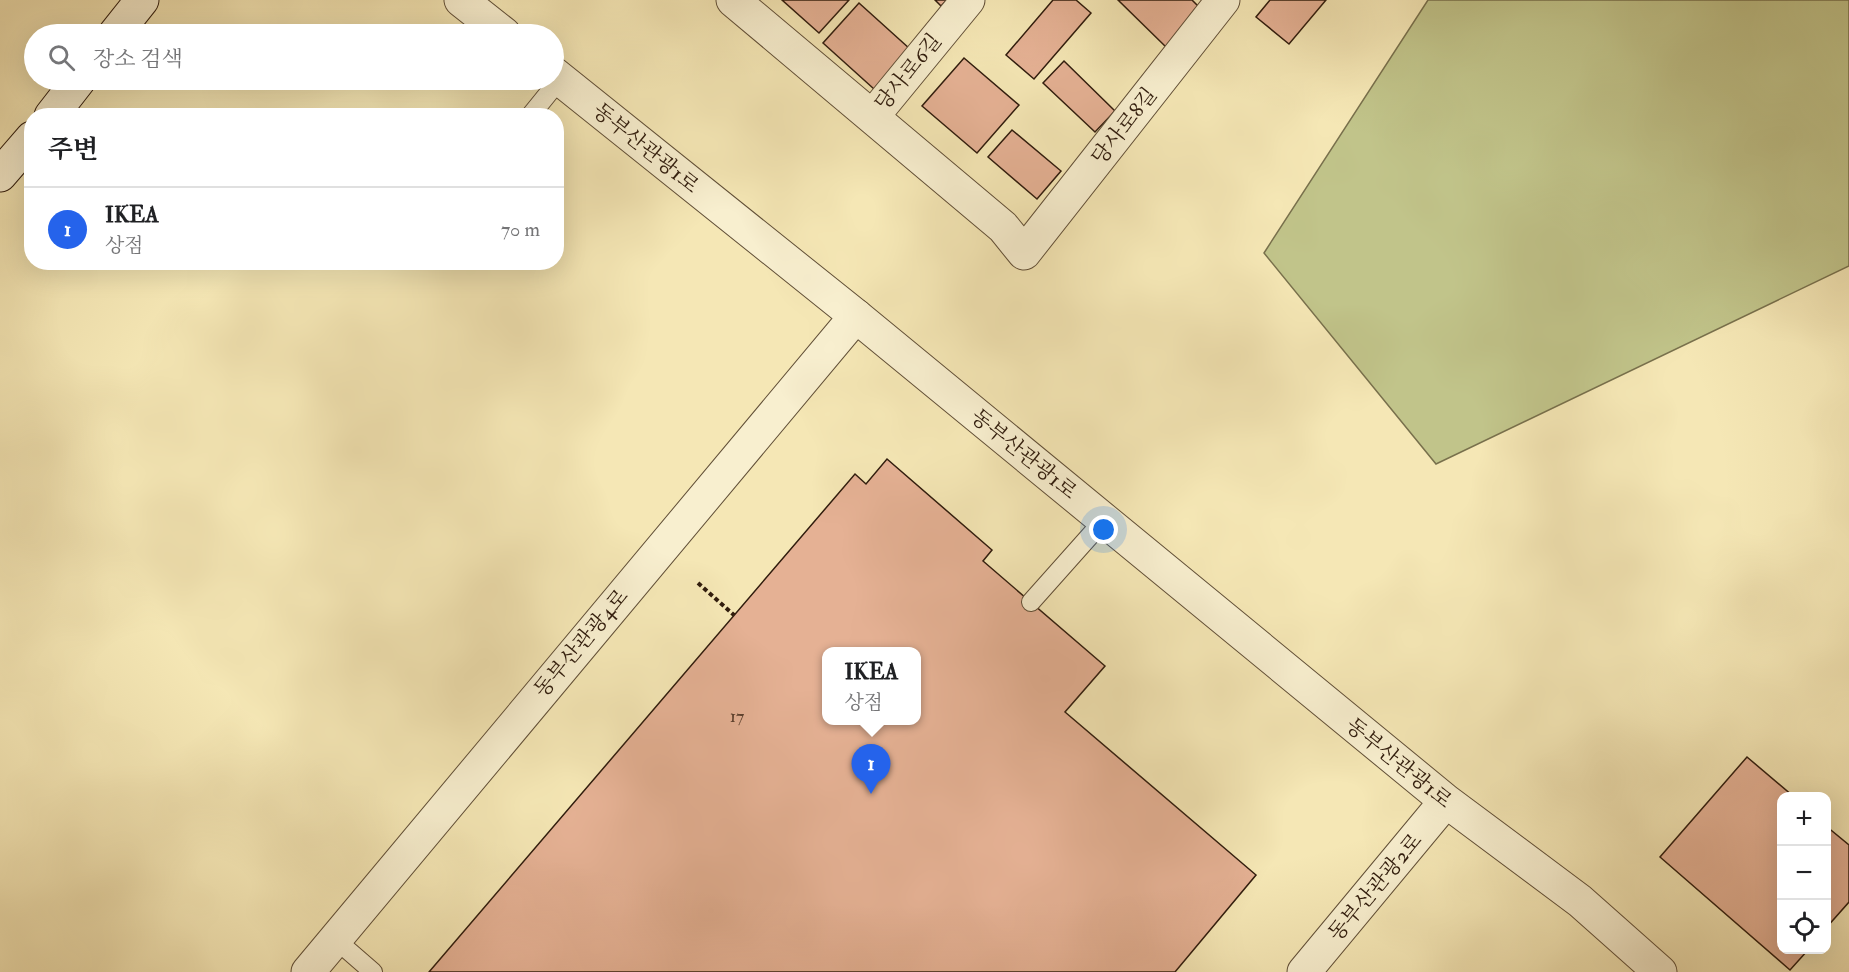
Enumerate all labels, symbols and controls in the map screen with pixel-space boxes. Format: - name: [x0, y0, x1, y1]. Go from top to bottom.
- search box: [24, 24, 564, 90]
- street label: 당사로6길: [869, 28, 948, 116]
- icon: search: [45, 41, 78, 74]
- text: 장소 검색: [93, 45, 183, 73]
- street label: 당사로8길: [1086, 82, 1163, 170]
- street label: 동부산관광1로: [587, 97, 704, 200]
- text: 주변: [48, 134, 98, 166]
- text: IKEA: [105, 201, 159, 229]
- text: 1: [64, 217, 71, 242]
- text: 70 m: [501, 217, 540, 242]
- text: 상점: [105, 233, 144, 258]
- street label: 동부산관광1로: [965, 403, 1082, 506]
- your location: [1089, 515, 1118, 544]
- street label: 동부산관광4로: [528, 584, 634, 703]
- popup: [822, 647, 921, 725]
- text: IKEA: [844, 658, 899, 686]
- text: 상점: [844, 690, 883, 715]
- house number: 17: [730, 705, 744, 728]
- street label: 동부산관광1로: [1340, 712, 1457, 815]
- pin: 1: [852, 744, 890, 794]
- map controls: [1777, 792, 1831, 954]
- button: +: [1777, 792, 1831, 846]
- street label: 동부산관광2로: [1323, 828, 1428, 947]
- button: −: [1777, 846, 1831, 900]
- button: locate: [1777, 900, 1831, 954]

